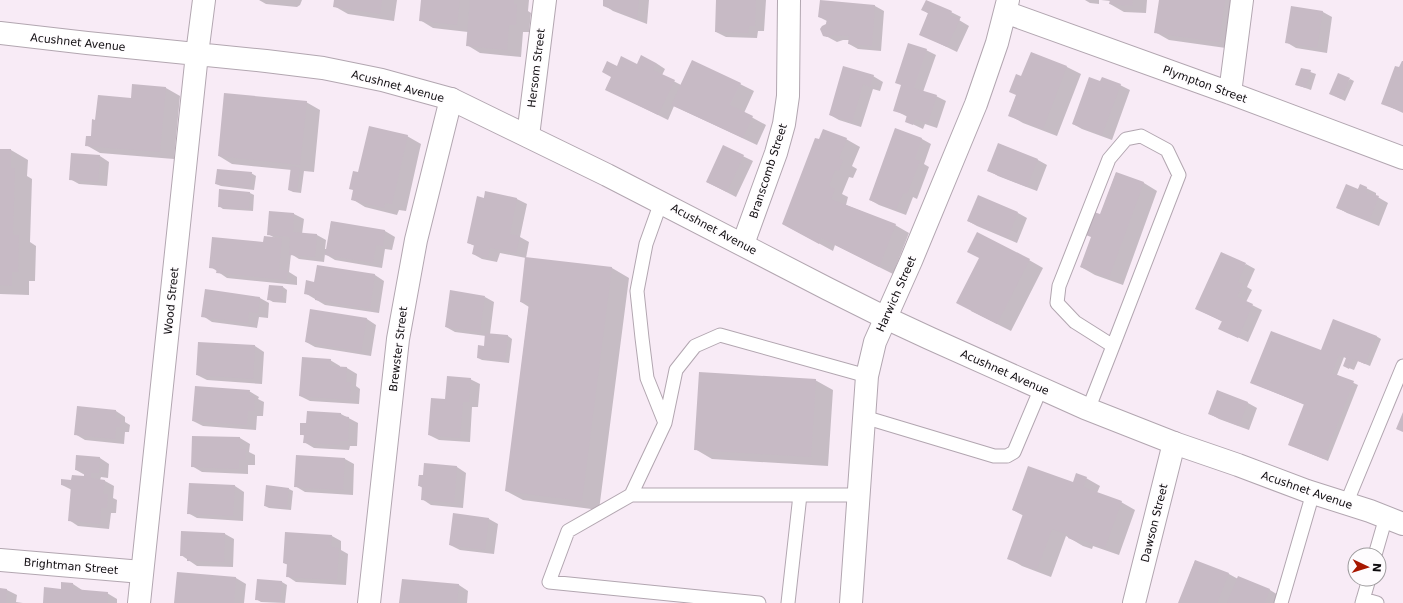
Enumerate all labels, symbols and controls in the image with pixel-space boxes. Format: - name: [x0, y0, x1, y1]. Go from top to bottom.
- street label: Hersom Street: [525, 27, 548, 108]
- street label: Acushnet Avenue: [30, 31, 126, 54]
- street label: Plympton Street: [1161, 63, 1249, 106]
- street label: Acushnet Avenue: [350, 68, 446, 105]
- street label: Branscomb Street: [747, 121, 790, 220]
- street label: Acushnet Avenue: [669, 201, 759, 258]
- street label: Harwich Street: [874, 254, 919, 334]
- street label: Wood Street: [161, 266, 182, 335]
- street label: Brewster Street: [387, 305, 410, 392]
- street label: Acushnet Avenue: [959, 347, 1051, 398]
- street label: Acushnet Avenue: [1260, 469, 1354, 512]
- street label: Dawson Street: [1138, 482, 1171, 564]
- north arrow: [1347, 547, 1387, 587]
- street label: Brightman Street: [23, 556, 119, 577]
- text: N: [1370, 563, 1383, 573]

